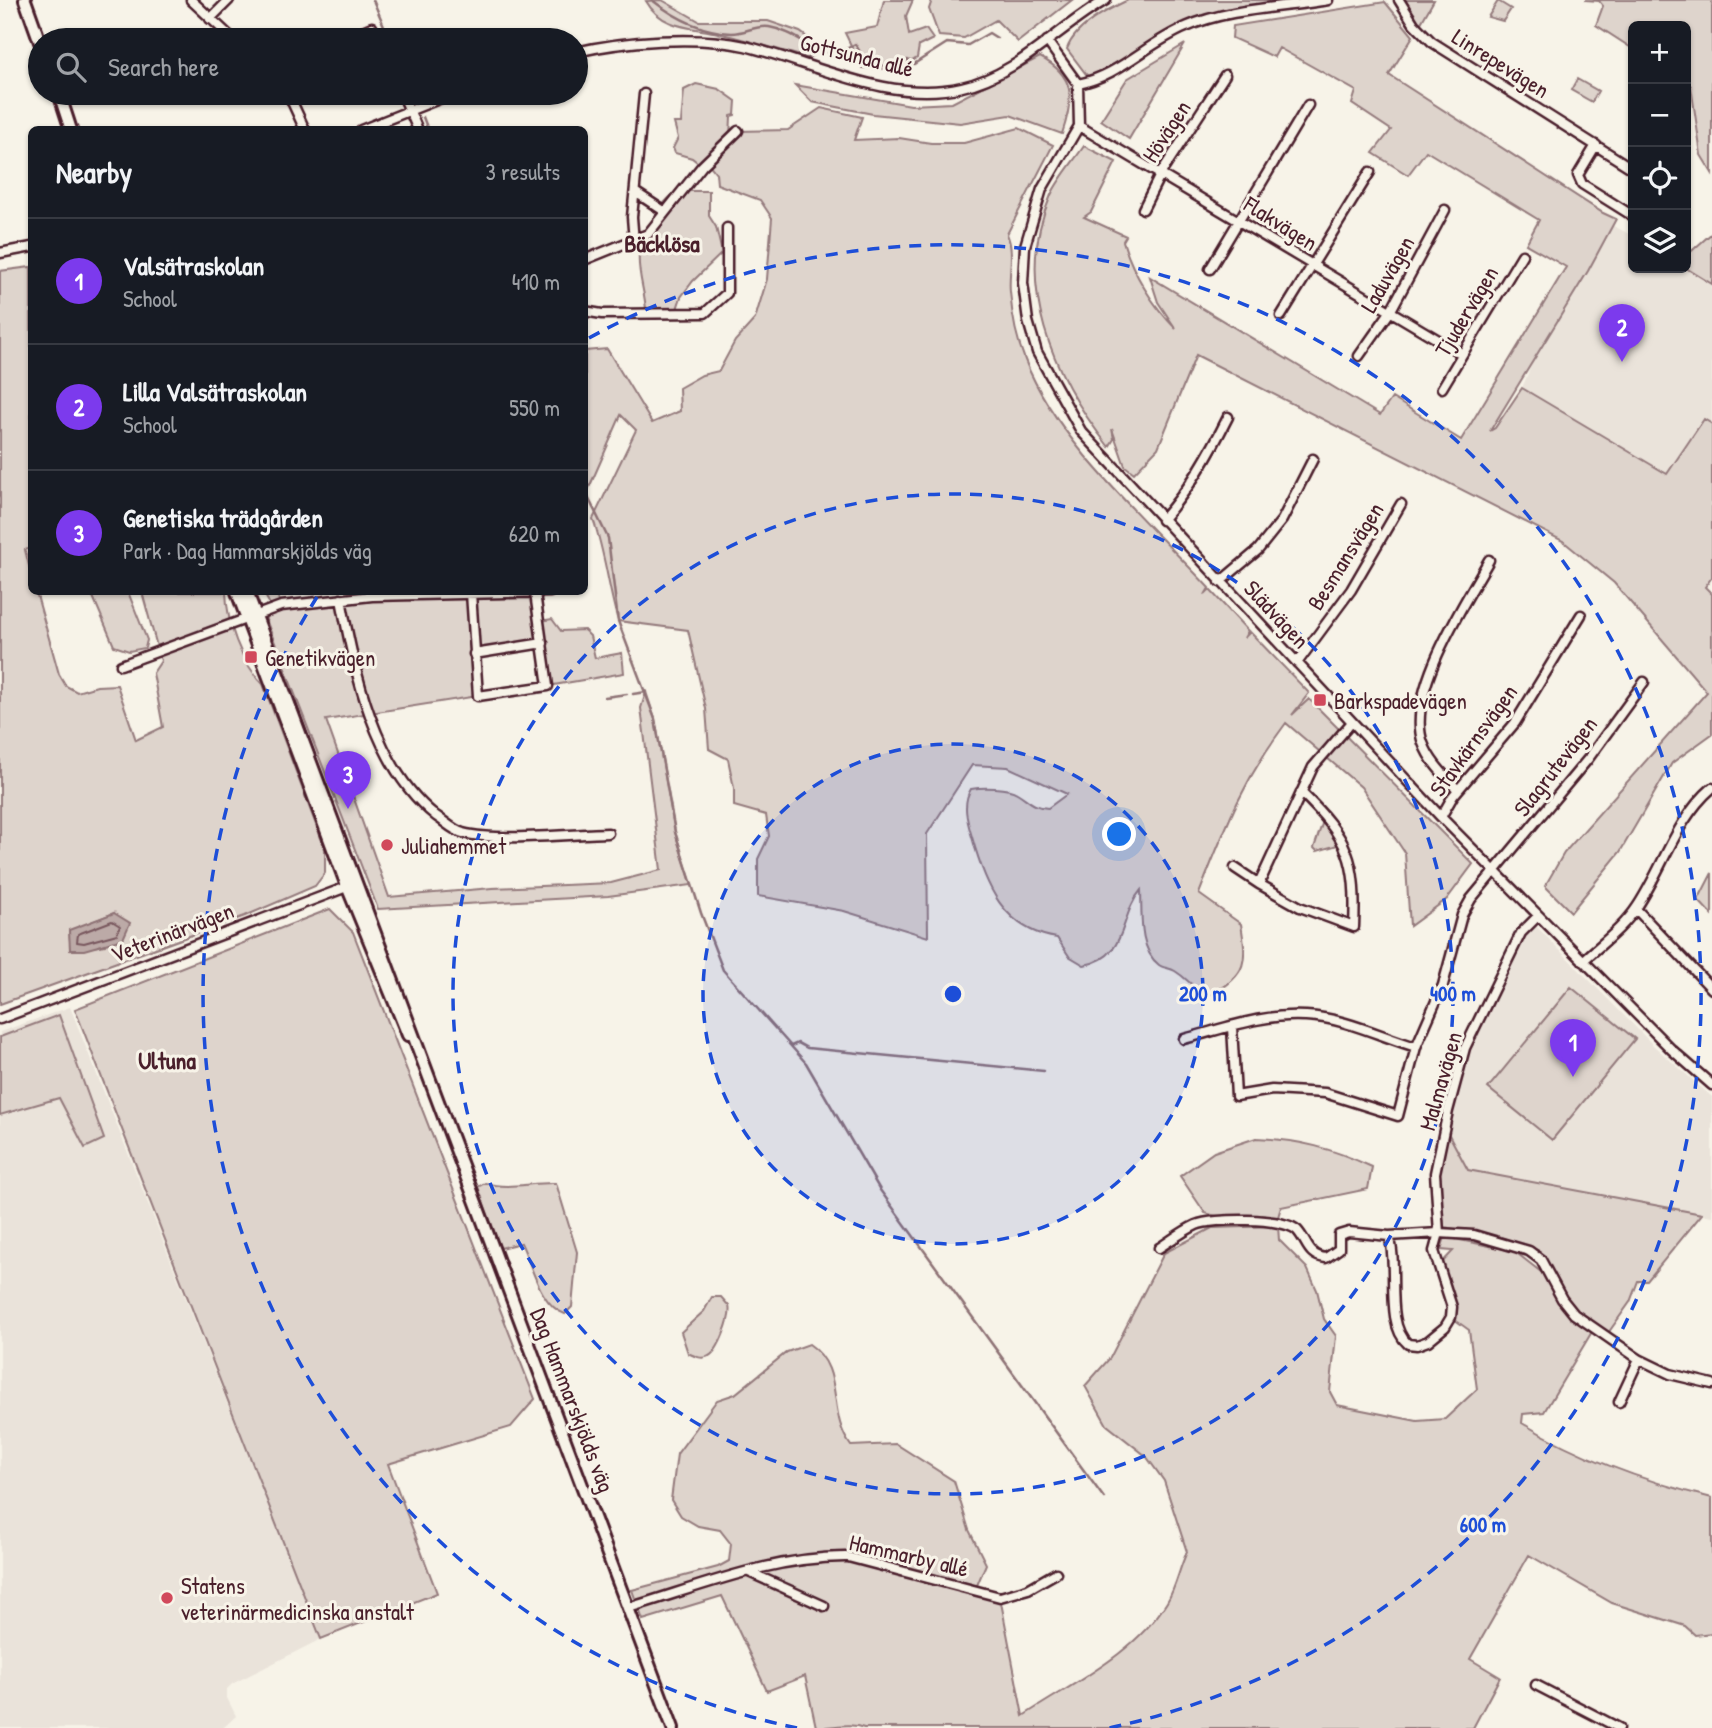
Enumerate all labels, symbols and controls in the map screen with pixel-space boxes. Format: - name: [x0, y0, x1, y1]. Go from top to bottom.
- street label: Linrepevägen: [1447, 21, 1555, 105]
- map controls: [1628, 21, 1691, 273]
- button: +: [1628, 21, 1691, 84]
- street label: Gottsunda allé: [797, 26, 917, 84]
- search box: [28, 28, 588, 105]
- icon: search: [52, 48, 90, 86]
- text: Search here: [108, 49, 219, 84]
- button: −: [1628, 84, 1691, 147]
- street label: Hövägen: [1134, 94, 1198, 168]
- button: locate: [1628, 147, 1691, 210]
- text: Nearby: [56, 152, 132, 192]
- text: 3 results: [485, 156, 560, 187]
- street label: Flakvägen: [1237, 188, 1324, 258]
- button: layers: [1628, 210, 1691, 273]
- district label: Bäcklösa: [624, 227, 700, 259]
- street label: Laduvägen: [1353, 230, 1421, 318]
- text: Valsätraskolan: [123, 248, 264, 283]
- street label: Tjudervägen: [1427, 260, 1505, 362]
- text: 1: [75, 266, 83, 297]
- text: 410 m: [512, 266, 560, 297]
- text: School: [123, 283, 177, 314]
- pin: 2: [1599, 304, 1645, 362]
- text: Lilla Valsätraskolan: [123, 374, 307, 409]
- text: 2: [74, 392, 84, 423]
- text: 550 m: [509, 392, 560, 423]
- text: School: [123, 409, 177, 440]
- street label: Besmansvägen: [1300, 496, 1390, 616]
- text: Genetiska trädgården: [123, 500, 323, 535]
- text: 3: [74, 518, 84, 549]
- text: 620 m: [509, 518, 560, 549]
- text: Park · Dag Hammarskjölds väg: [123, 535, 372, 566]
- street label: Slädvägen: [1237, 573, 1317, 655]
- place label: Genetikvägen: [265, 642, 375, 673]
- marker: Genetikvägen: [243, 649, 259, 665]
- street label: Stavkärnsvägen: [1422, 678, 1524, 802]
- place label: Barkspadevägen: [1334, 685, 1467, 716]
- marker: Barkspadevägen: [1312, 692, 1328, 708]
- street label: Slagrutevägen: [1506, 710, 1604, 822]
- pin: 3: [325, 751, 371, 809]
- your location: [1102, 817, 1136, 851]
- place label: Juliahemmet: [401, 830, 507, 861]
- marker: Juliahemmet: [379, 837, 395, 853]
- street label: Veterinärvägen: [106, 894, 238, 970]
- text: 200 m: [1179, 979, 1227, 1008]
- text: 400 m: [1430, 979, 1476, 1008]
- centre of rings: [941, 982, 965, 1006]
- pin: 1: [1550, 1019, 1596, 1077]
- street label: Malmavägen: [1411, 1028, 1469, 1134]
- district label: Ultuna: [138, 1044, 196, 1076]
- street label: Dag Hammarskjölds väg: [524, 1303, 622, 1497]
- text: 600 m: [1460, 1510, 1506, 1539]
- street label: Hammarby allé: [846, 1526, 972, 1584]
- place label: Statens veterinärmedicinska anstalt: [181, 1570, 415, 1627]
- marker: Statens veterinärmedicinska anstalt: [159, 1590, 175, 1606]

